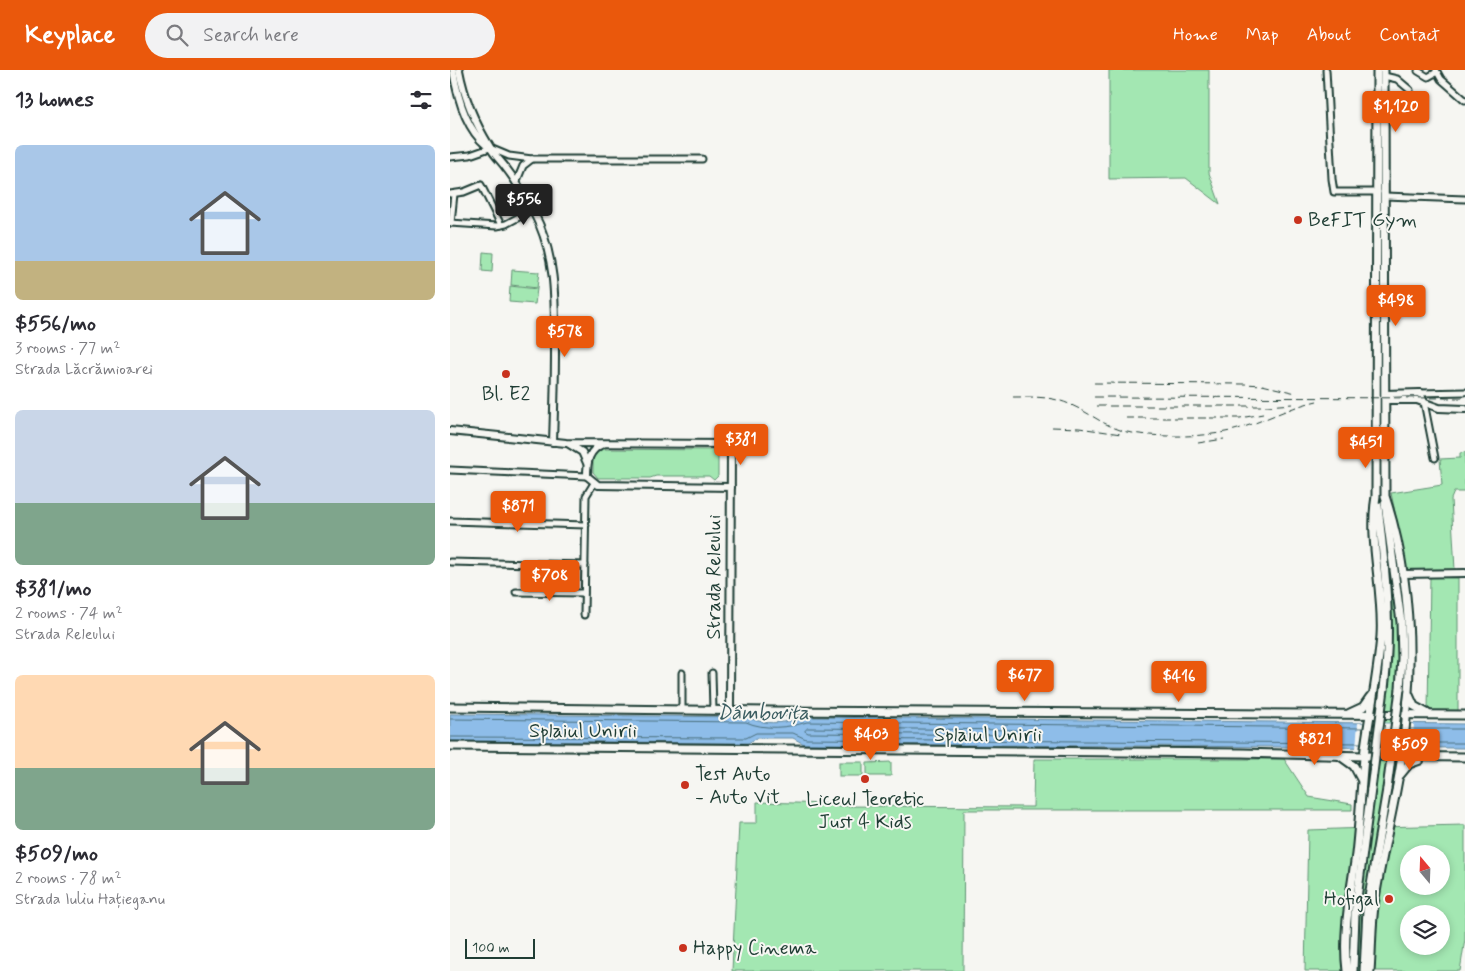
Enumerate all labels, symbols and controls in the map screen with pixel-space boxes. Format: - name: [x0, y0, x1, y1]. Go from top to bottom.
- search box: [145, 13, 495, 58]
- text: Keyplace: [25, 20, 115, 51]
- icon: search: [163, 21, 191, 49]
- text: Search here: [203, 23, 299, 48]
- text: Home: [1173, 23, 1218, 47]
- text: Map: [1246, 23, 1279, 47]
- text: About: [1307, 23, 1351, 47]
- text: Contact: [1379, 23, 1440, 47]
- text: 13 homes: [15, 86, 94, 114]
- icon: filters: [407, 86, 435, 114]
- pin: $1,120: [1355, 90, 1437, 133]
- text: $1,120: [1373, 96, 1419, 117]
- icon: home: [180, 178, 270, 268]
- pin: $556: [494, 184, 554, 226]
- text: $556: [506, 189, 542, 210]
- place label: BeFIT Gym: [1308, 207, 1417, 234]
- marker: BeFIT Gym: [1292, 214, 1304, 226]
- pin: $498: [1366, 284, 1426, 327]
- text: $498: [1378, 290, 1414, 311]
- text: $556/mo: [15, 310, 96, 338]
- pin: $578: [535, 316, 595, 358]
- text: $578: [547, 321, 583, 342]
- text: 3 rooms · 77 m²: [15, 338, 120, 359]
- text: Strada Lăcrămioarei: [15, 359, 153, 380]
- marker: Bl. E2: [500, 368, 512, 380]
- place label: Bl. E2: [482, 381, 530, 408]
- pin: $381: [711, 424, 771, 466]
- pin: $451: [1336, 426, 1396, 469]
- text: $381: [725, 429, 757, 450]
- text: $451: [1349, 432, 1383, 453]
- icon: home: [180, 443, 270, 533]
- pin: $871: [488, 490, 548, 533]
- text: $871: [502, 496, 534, 517]
- street label: Strada Releului: [701, 514, 728, 640]
- pin: $708: [520, 560, 580, 602]
- text: $708: [532, 565, 568, 586]
- text: $381/mo: [15, 575, 91, 603]
- text: 2 rooms · 74 m²: [15, 603, 123, 624]
- text: Strada Releului: [15, 624, 115, 645]
- pin: $677: [995, 660, 1055, 702]
- pin: $416: [1149, 660, 1209, 703]
- text: $677: [1008, 665, 1042, 686]
- text: $416: [1162, 666, 1196, 687]
- water label: Dâmbovița: [717, 699, 809, 727]
- icon: home: [180, 708, 270, 798]
- street label: Splaiul Unirii: [529, 718, 637, 745]
- pin: $403: [841, 718, 901, 761]
- street label: Splaiul Unirii: [934, 722, 1042, 749]
- text: $403: [854, 724, 888, 745]
- pin: $821: [1285, 724, 1345, 766]
- pin: $509: [1380, 728, 1440, 771]
- text: $821: [1298, 729, 1332, 750]
- text: $509: [1392, 734, 1428, 755]
- place label: Test Auto - Auto Vit: [695, 761, 780, 811]
- marker: Liceul Teoretic Just 4 Kids: [859, 773, 871, 785]
- marker: Test Auto - Auto Vit: [679, 779, 691, 791]
- place label: Liceul Teoretic Just 4 Kids: [806, 786, 924, 836]
- text: $509/mo: [15, 840, 98, 868]
- north arrow: [1400, 845, 1450, 895]
- map controls: [1400, 845, 1450, 955]
- text: 2 rooms · 78 m²: [15, 868, 122, 889]
- place label: Hofigal: [1324, 886, 1379, 913]
- text: Strada Iuliu Hațieganu: [15, 889, 165, 910]
- marker: Hofigal: [1383, 893, 1395, 905]
- button: layers: [1400, 905, 1450, 955]
- place label: Happy Cinema: [693, 935, 818, 962]
- scale bar: [465, 936, 535, 959]
- text: 100 m: [472, 939, 510, 957]
- marker: Happy Cinema: [677, 942, 689, 954]

